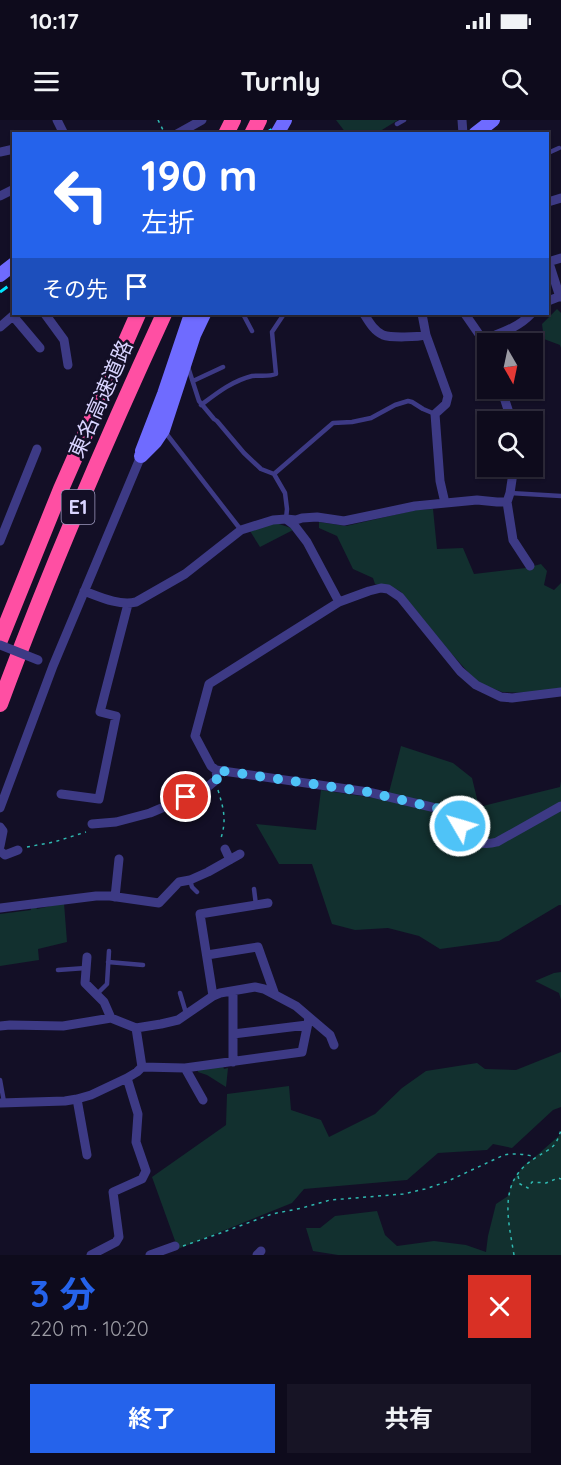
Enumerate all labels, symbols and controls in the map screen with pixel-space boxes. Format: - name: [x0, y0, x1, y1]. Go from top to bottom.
- text: 10:17: [30, 7, 79, 35]
- text: Turnly: [240, 64, 321, 98]
- icon: menu: [30, 65, 63, 98]
- icon: search: [498, 65, 531, 98]
- text: 190 m: [141, 149, 257, 202]
- icon: left: [42, 156, 120, 234]
- text: 左折: [141, 205, 195, 239]
- icon: arrive: [120, 270, 153, 303]
- text: その先: [42, 275, 108, 303]
- north arrow: [477, 333, 543, 399]
- map controls: [477, 333, 543, 477]
- street label: 東名高速道路: [63, 336, 138, 461]
- button: search: [477, 411, 543, 477]
- road number: E1: [62, 490, 94, 524]
- pin: [160, 771, 211, 822]
- icon: arrive: [169, 780, 202, 813]
- position arrow: [428, 794, 492, 858]
- text: 3 分: [30, 1271, 95, 1316]
- button: close: [468, 1275, 531, 1338]
- text: 220 m · 10:20: [30, 1316, 149, 1341]
- button: 終了: [30, 1384, 275, 1453]
- button: 共有: [287, 1384, 531, 1453]

